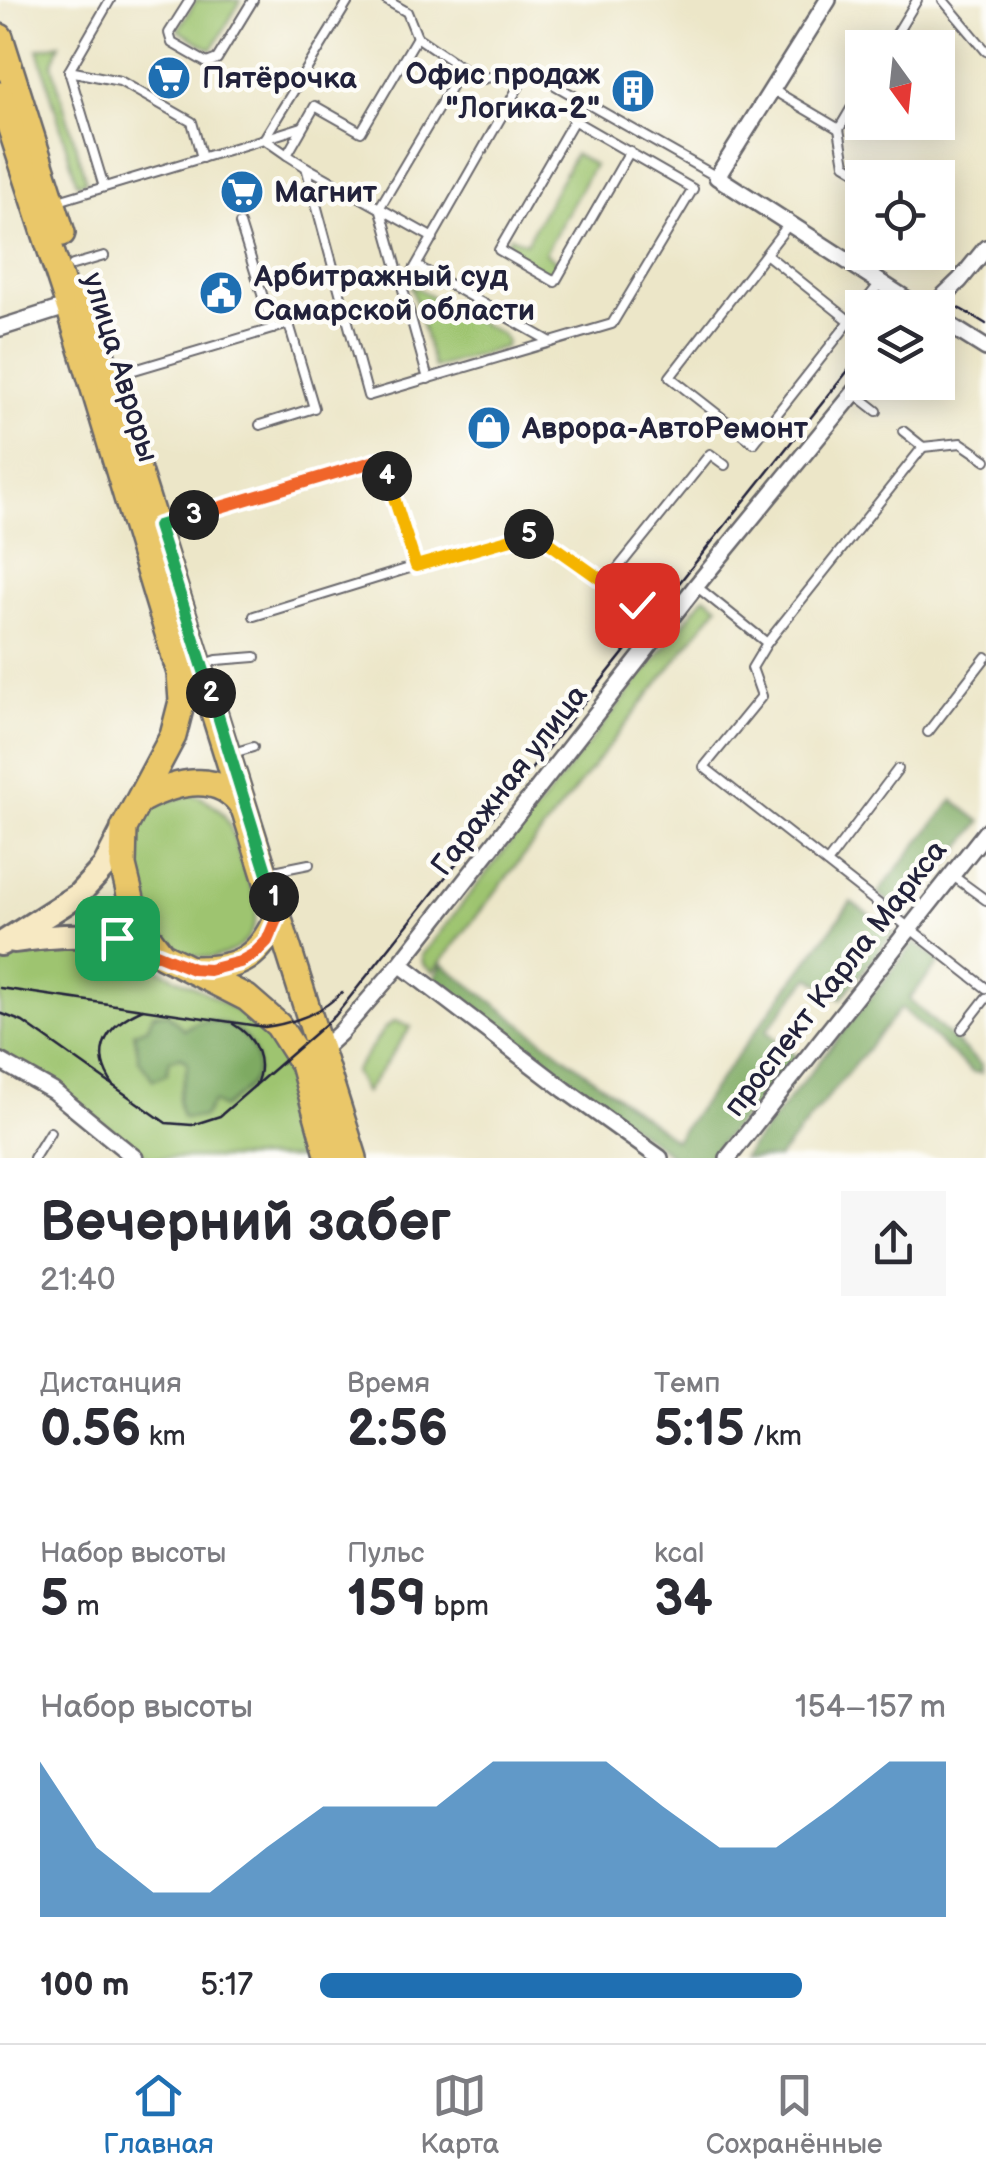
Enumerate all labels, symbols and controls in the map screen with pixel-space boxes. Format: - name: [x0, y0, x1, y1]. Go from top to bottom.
- north arrow: [845, 30, 955, 140]
- map controls: [845, 30, 955, 400]
- supermarket icon: Пятёрочка: [146, 55, 192, 101]
- place label: Офис продаж "Логика-2": [406, 57, 601, 127]
- place label: Пятёрочка: [202, 61, 357, 97]
- building icon: Офис продаж "Логика-2": [610, 68, 656, 114]
- button: locate: [845, 160, 955, 270]
- supermarket icon: Магнит: [219, 169, 265, 215]
- place label: Магнит: [274, 175, 378, 211]
- place label: Арбитражный суд Самарской области: [253, 259, 535, 329]
- street label: улица Авроры: [74, 268, 166, 466]
- public building icon: Арбитражный суд Самарской области: [198, 270, 244, 316]
- button: layers: [845, 290, 955, 400]
- shop icon: Аврора-АвтоРемонт: [466, 405, 512, 451]
- place label: Аврора-АвтоРемонт: [521, 411, 809, 447]
- pin: 4: [362, 451, 412, 501]
- text: 4: [379, 459, 395, 492]
- pin: 3: [169, 490, 219, 540]
- text: 3: [186, 498, 202, 531]
- pin: 5: [504, 509, 554, 559]
- text: 5: [521, 517, 537, 550]
- pin: [595, 563, 680, 648]
- icon: check: [610, 578, 665, 633]
- pin: 2: [186, 668, 236, 718]
- text: 2: [203, 676, 219, 709]
- street label: Гаражная улица: [424, 678, 596, 883]
- street label: проспект Карла Маркса: [717, 833, 955, 1124]
- pin: 1: [249, 872, 299, 922]
- text: 1: [268, 880, 280, 913]
- pin: [75, 896, 160, 981]
- icon: arrive: [90, 911, 145, 966]
- text: Вечерний забег: [40, 1190, 451, 1257]
- button: share: [841, 1191, 946, 1296]
- text: 21:40: [40, 1261, 116, 1300]
- text: Дистанция: [40, 1367, 182, 1400]
- text: Время: [347, 1367, 430, 1400]
- text: Темп: [654, 1367, 721, 1400]
- text: 0.56: [40, 1400, 141, 1460]
- text: 2:56: [347, 1400, 448, 1460]
- text: 5:15: [654, 1400, 745, 1460]
- text: km: [141, 1420, 186, 1453]
- text: /km: [745, 1420, 802, 1453]
- text: Набор высоты: [40, 1537, 226, 1570]
- text: Пульс: [347, 1537, 424, 1570]
- text: kcal: [654, 1537, 704, 1570]
- text: 5: [40, 1570, 69, 1630]
- text: 159: [347, 1570, 426, 1630]
- text: 34: [654, 1570, 713, 1630]
- text: m: [69, 1590, 100, 1623]
- text: bpm: [426, 1590, 489, 1623]
- text: Набор высоты: [40, 1688, 253, 1727]
- text: 154–157 m: [795, 1688, 946, 1727]
- text: 100 m: [40, 1966, 129, 2005]
- text: 5:17: [200, 1966, 253, 2005]
- tab: Главная: [103, 2068, 214, 2161]
- tab: Карта: [420, 2068, 499, 2161]
- tab: Сохранённые: [706, 2068, 883, 2161]

